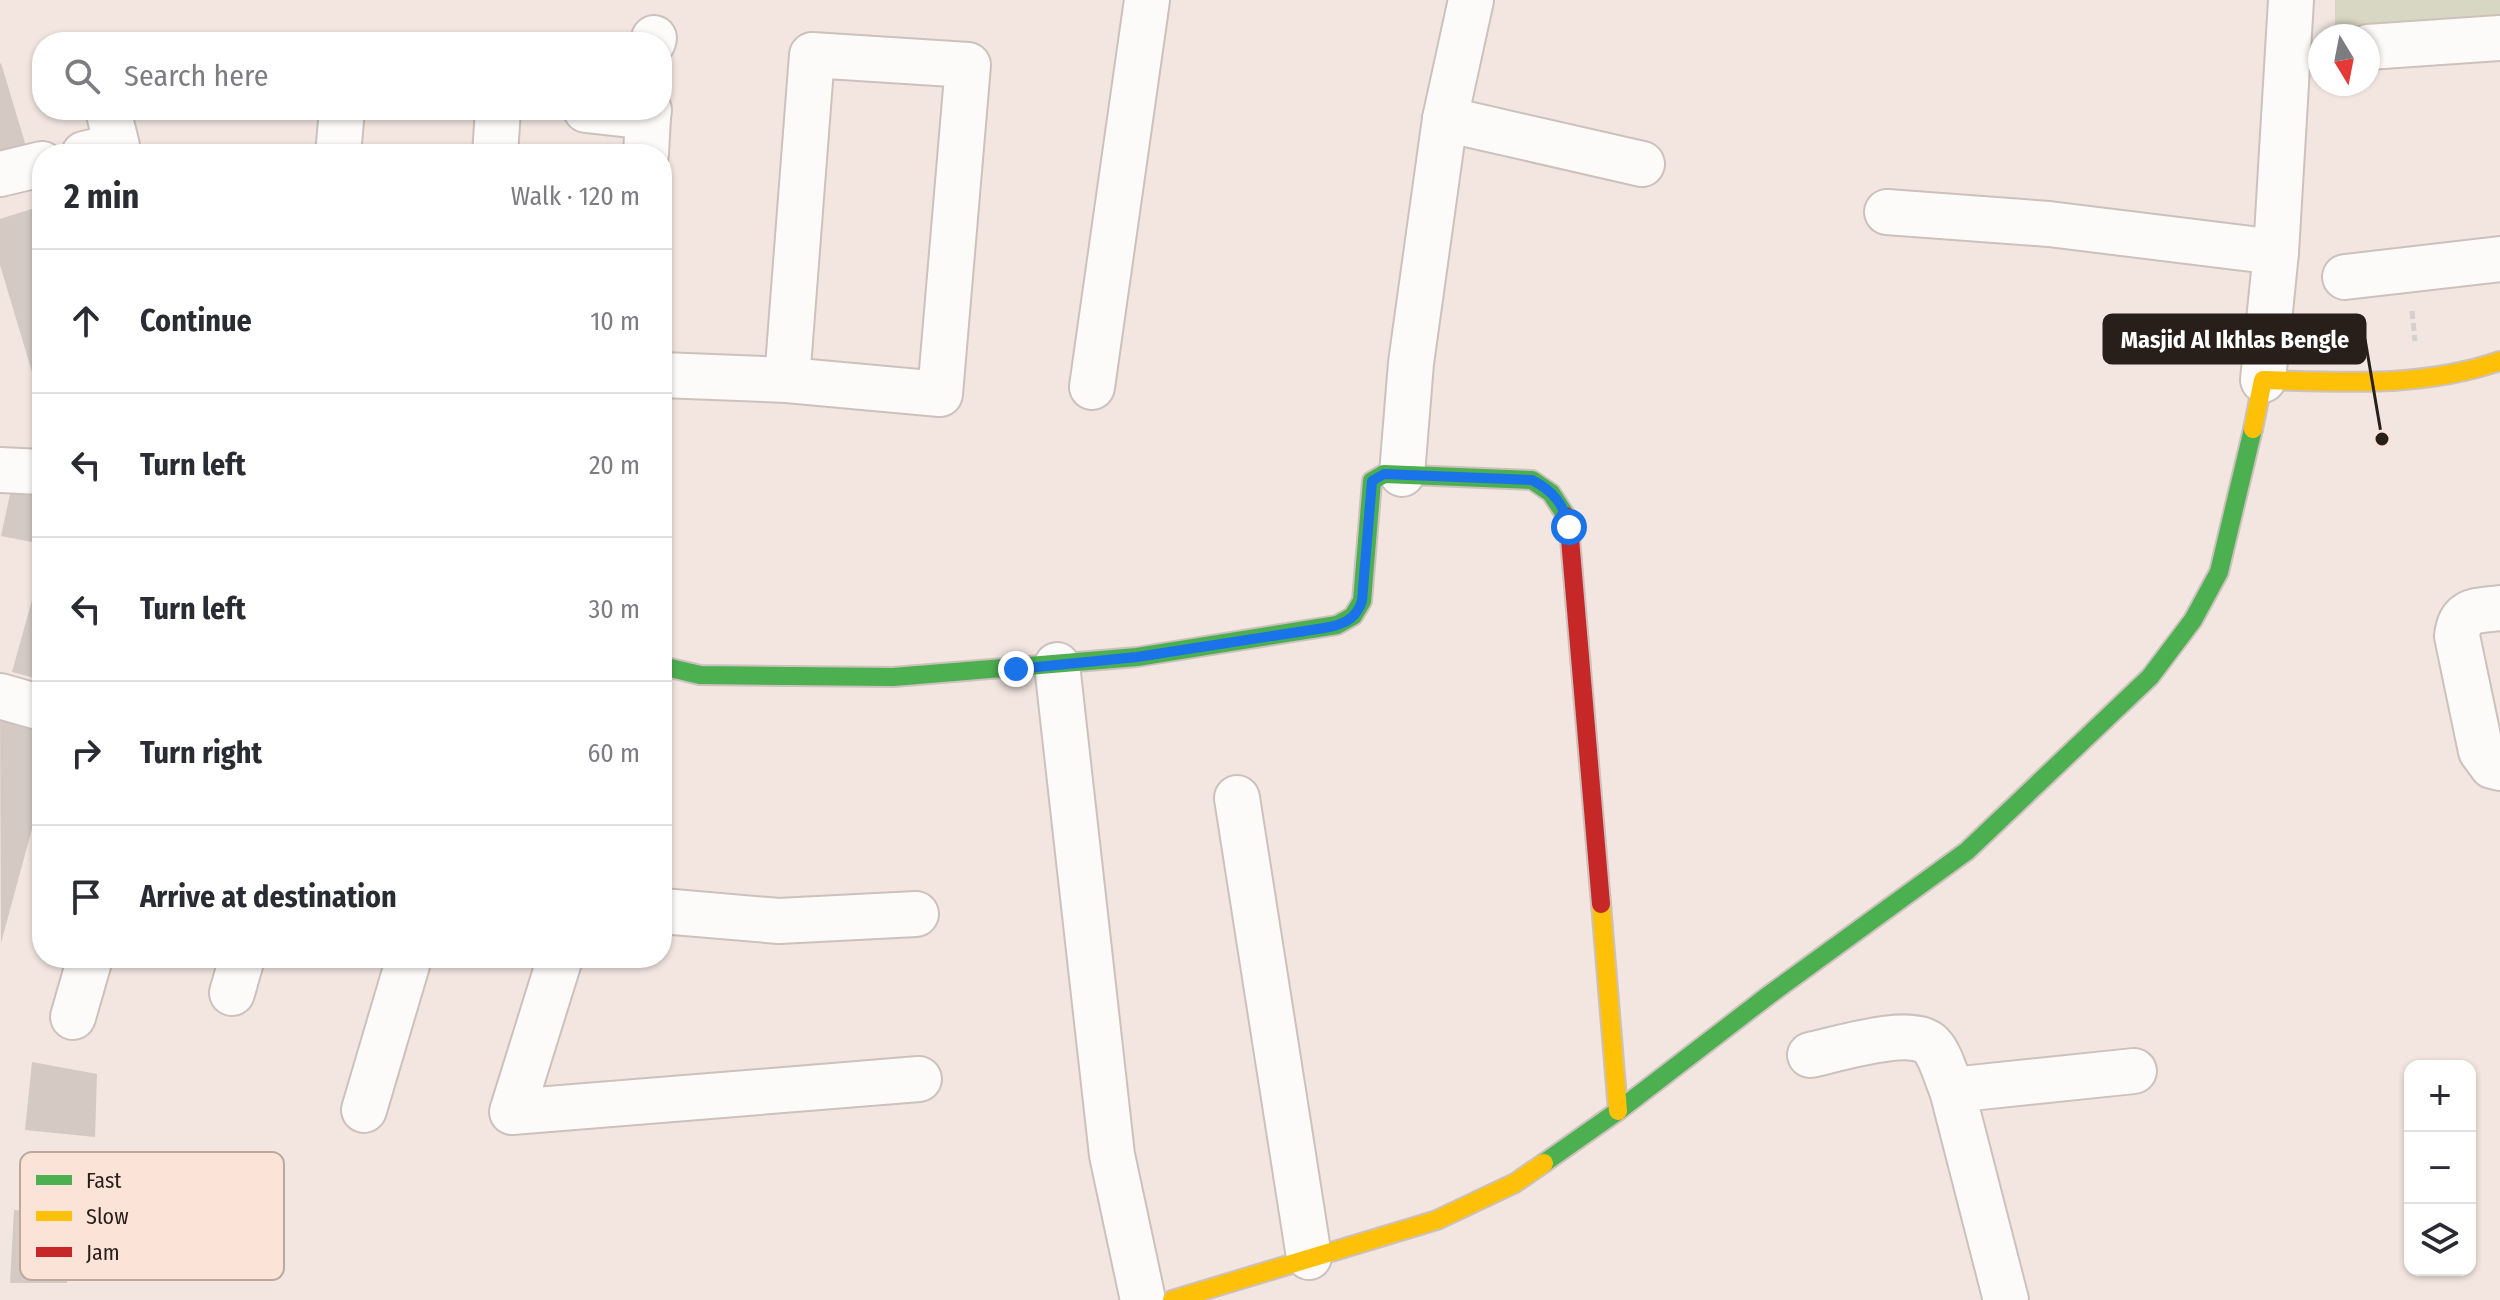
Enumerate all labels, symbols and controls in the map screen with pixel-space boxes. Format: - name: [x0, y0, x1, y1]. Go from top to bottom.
- north arrow: [2308, 24, 2380, 96]
- search box: [32, 32, 672, 120]
- icon: search: [60, 54, 104, 98]
- text: Search here: [124, 58, 269, 94]
- text: 2 min: [64, 176, 139, 217]
- text: Walk · 120 m: [511, 181, 640, 212]
- icon: ahead: [64, 299, 108, 343]
- text: Continue: [140, 303, 252, 339]
- text: 10 m: [590, 306, 640, 337]
- callout: Masjid Al Ikhlas Bengle: [2104, 315, 2365, 363]
- text: Masjid Al Ikhlas Bengle: [2121, 326, 2349, 354]
- icon: left: [64, 443, 108, 487]
- text: Turn left: [140, 447, 246, 483]
- text: 20 m: [589, 450, 640, 481]
- route start: [1551, 509, 1587, 545]
- icon: left: [64, 587, 108, 631]
- text: Turn left: [140, 591, 246, 627]
- text: 30 m: [589, 594, 640, 625]
- route end: [998, 651, 1034, 687]
- icon: right: [64, 731, 108, 775]
- text: Turn right: [140, 735, 262, 771]
- text: 60 m: [587, 738, 640, 769]
- icon: arrive: [64, 875, 108, 919]
- text: Arrive at destination: [140, 879, 397, 915]
- map controls: [2404, 1060, 2476, 1276]
- button: +: [2404, 1060, 2476, 1132]
- button: −: [2404, 1132, 2476, 1204]
- legend: [20, 1152, 284, 1280]
- text: Fast: [86, 1167, 122, 1194]
- text: Slow: [86, 1203, 129, 1230]
- button: layers: [2404, 1204, 2476, 1276]
- text: Jam: [86, 1239, 120, 1266]

